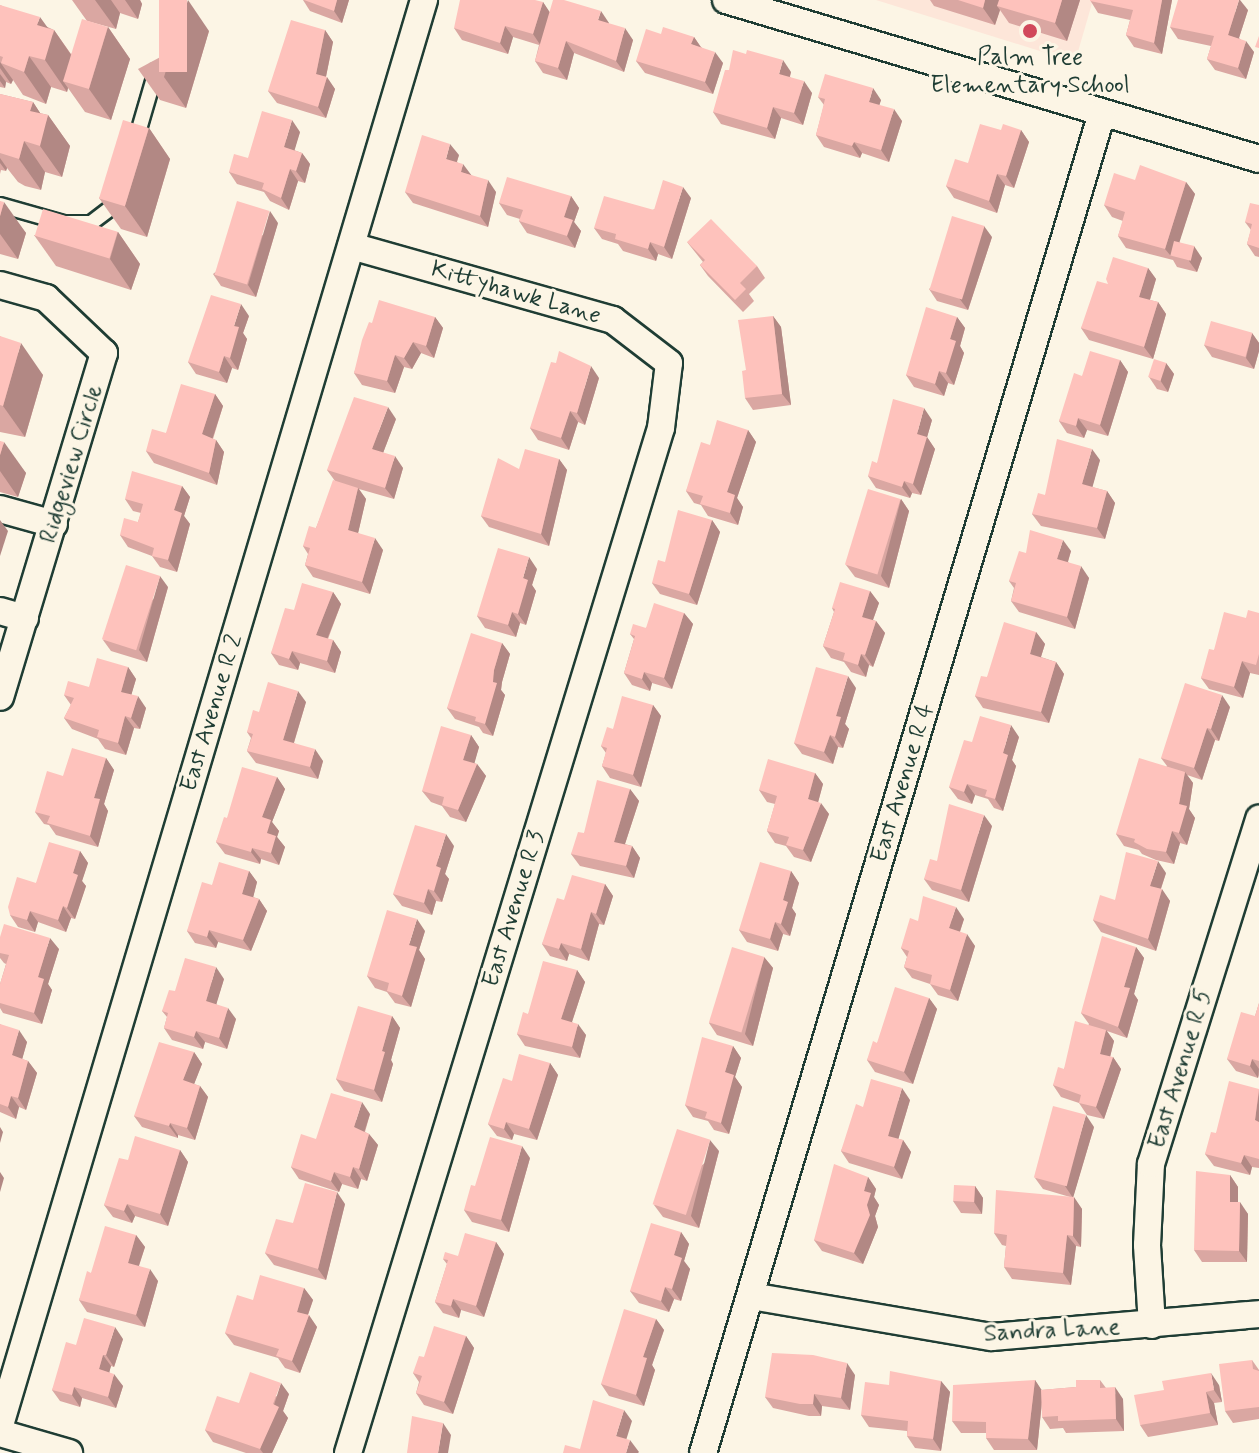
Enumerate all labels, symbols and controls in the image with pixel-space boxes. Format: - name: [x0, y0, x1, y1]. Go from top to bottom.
- marker: Palm Tree Elementary School: [1021, 22, 1039, 40]
- place label: Palm Tree Elementary School: [930, 44, 1130, 100]
- street label: Kittyhawk Lane: [429, 255, 603, 331]
- street label: Ridgeview Circle: [34, 381, 110, 547]
- street label: East Avenue R 2: [174, 631, 250, 795]
- street label: East Avenue R 4: [865, 700, 941, 866]
- street label: East Avenue R 3: [477, 827, 551, 991]
- street label: East Avenue R 5: [1143, 986, 1219, 1152]
- street label: Sandra Lane: [986, 1313, 1118, 1349]

